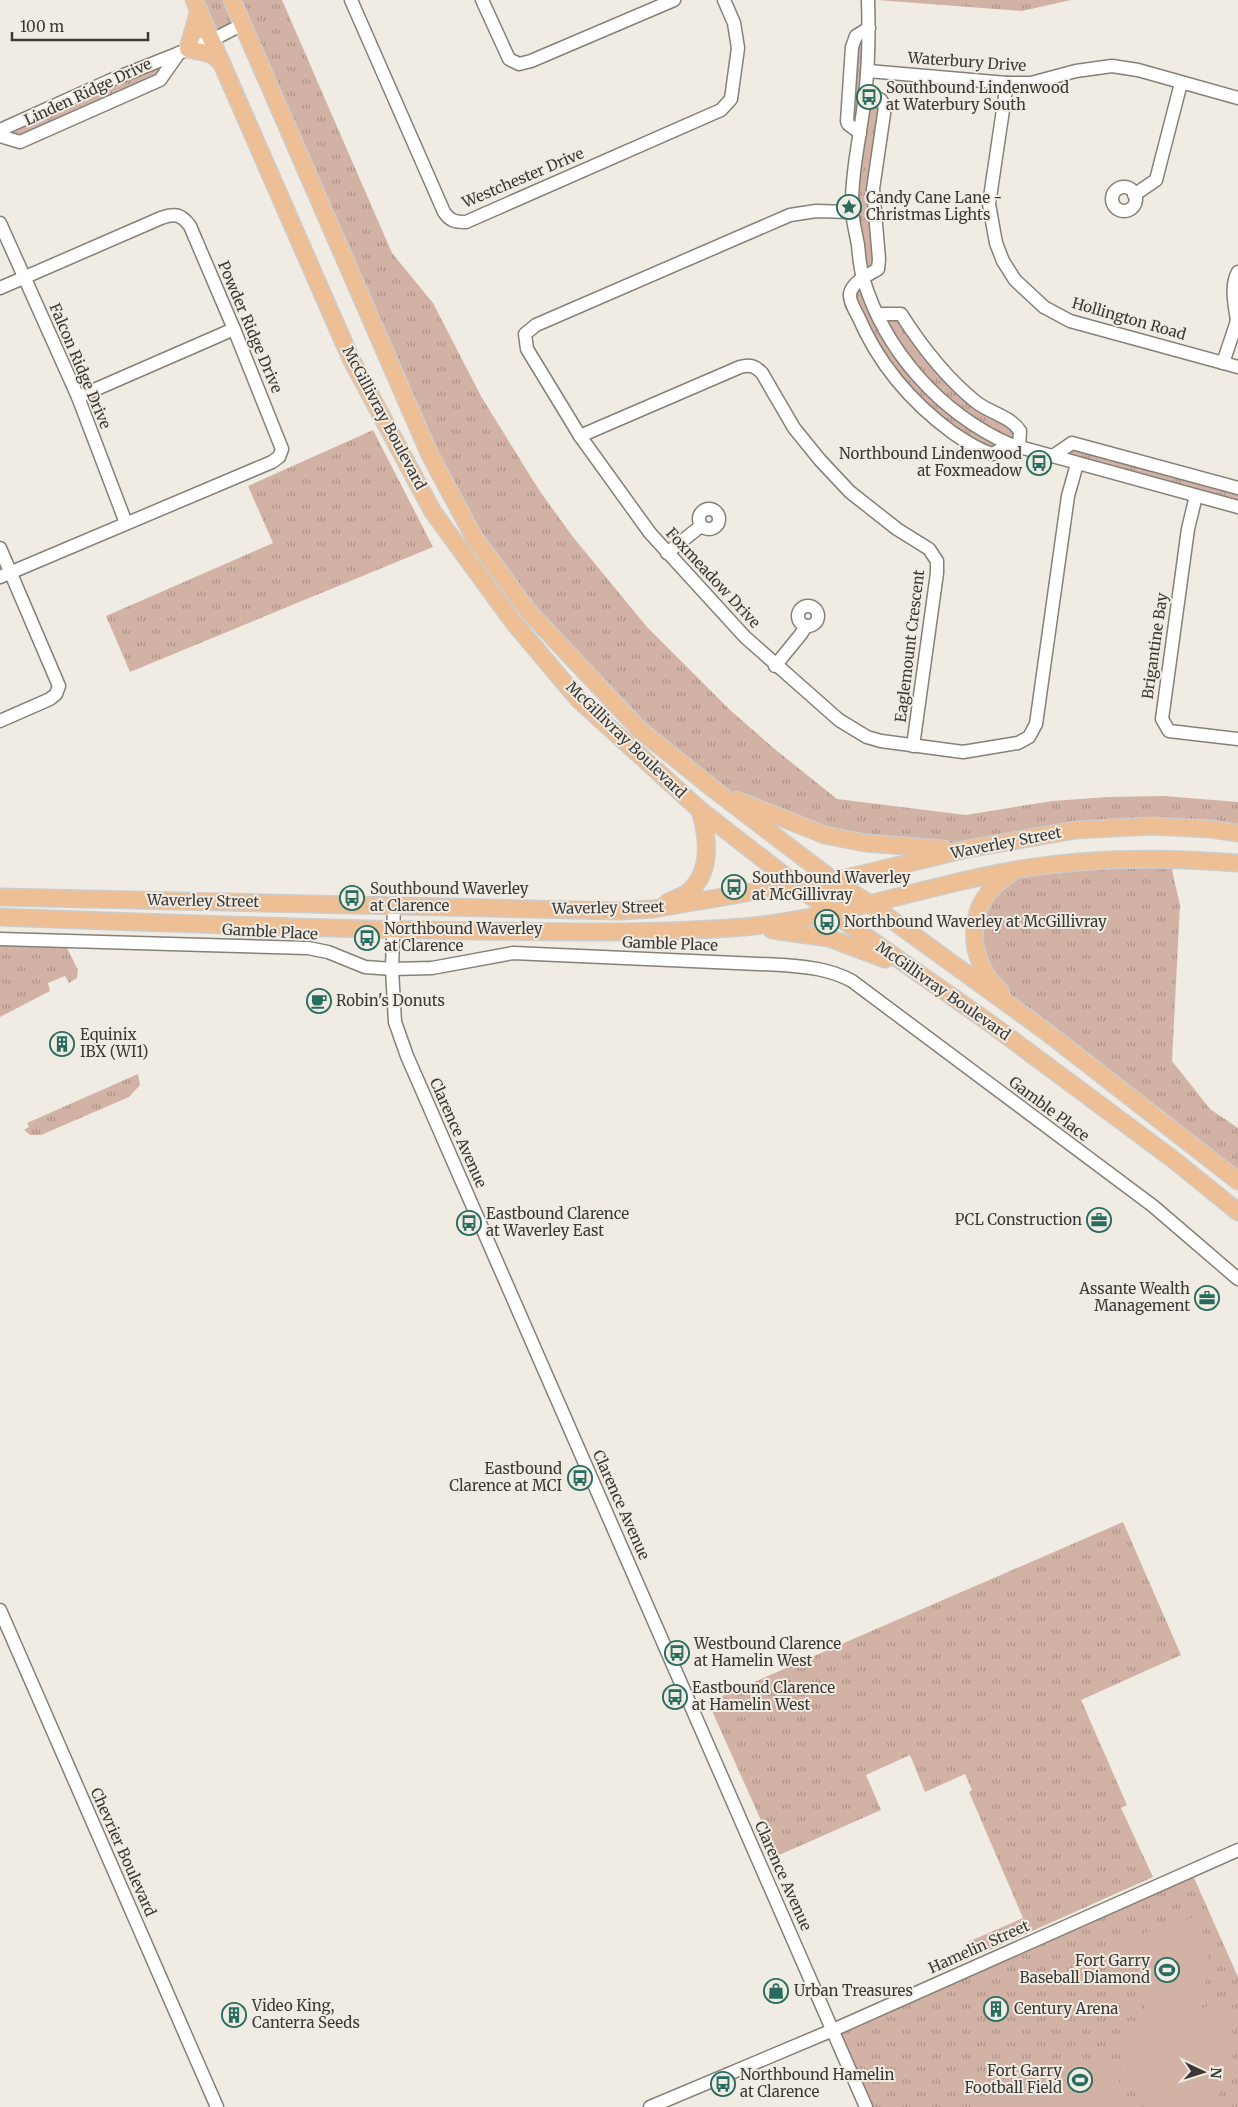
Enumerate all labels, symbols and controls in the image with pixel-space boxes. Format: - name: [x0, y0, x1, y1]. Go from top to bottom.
- scale bar: [12, 10, 149, 42]
- text: 100 m: [20, 17, 64, 36]
- street label: Waterbury Drive: [906, 48, 1027, 75]
- street label: Linden Ridge Drive: [21, 54, 154, 129]
- place label: Southbound Lindenwood at Waterbury South: [886, 78, 1069, 114]
- bus stop icon: Southbound Lindenwood at Waterbury South: [856, 84, 882, 110]
- street label: Westchester Drive: [458, 143, 587, 212]
- place label: Candy Cane Lane - Christmas Lights: [866, 188, 1002, 224]
- place icon: Candy Cane Lane - Christmas Lights: [836, 194, 862, 220]
- street label: Powder Ridge Drive: [214, 258, 287, 396]
- street label: Hollington Road: [1070, 293, 1188, 344]
- street label: Falcon Ridge Drive: [45, 300, 116, 432]
- street label: McGillivray Boulevard: [339, 343, 430, 493]
- place label: Northbound Lindenwood at Foxmeadow: [839, 444, 1022, 480]
- bus stop icon: Northbound Lindenwood at Foxmeadow: [1026, 450, 1052, 476]
- street label: Foxmeadow Drive: [662, 524, 765, 632]
- street label: Eaglemount Crescent: [891, 568, 928, 723]
- street label: Brigantine Bay: [1138, 591, 1171, 700]
- street label: McGillivray Boulevard: [562, 677, 690, 802]
- street label: Waverley Street: [948, 822, 1063, 863]
- place label: Southbound Waverley at McGillivray: [752, 868, 911, 904]
- bus stop icon: Southbound Waverley at McGillivray: [721, 874, 747, 900]
- place label: Southbound Waverley at Clarence: [370, 879, 529, 915]
- bus stop icon: Southbound Waverley at Clarence: [339, 885, 365, 911]
- street label: Waverley Street: [146, 890, 260, 911]
- street label: Waverley Street: [551, 897, 665, 918]
- bus stop icon: Northbound Waverley at McGillivray: [814, 909, 840, 935]
- place label: Northbound Waverley at McGillivray: [844, 912, 1107, 931]
- place label: Northbound Waverley at Clarence: [384, 919, 543, 955]
- street label: Gamble Place: [222, 920, 319, 944]
- bus stop icon: Northbound Waverley at Clarence: [354, 925, 380, 951]
- street label: Gamble Place: [622, 932, 718, 955]
- street label: McGillivray Boulevard: [872, 937, 1014, 1044]
- cafe icon: Robin's Donuts: [306, 988, 332, 1014]
- place label: Robin's Donuts: [336, 991, 445, 1010]
- place label: Equinix IBX (WI1): [80, 1025, 148, 1061]
- building icon: Equinix IBX (WI1): [49, 1031, 75, 1057]
- street label: Gamble Place: [1005, 1072, 1093, 1145]
- street label: Clarence Avenue: [426, 1075, 491, 1191]
- place label: Eastbound Clarence at Waverley East: [486, 1204, 629, 1240]
- office icon: PCL Construction: [1086, 1207, 1112, 1233]
- bus stop icon: Eastbound Clarence at Waverley East: [456, 1210, 482, 1236]
- place label: PCL Construction: [955, 1210, 1082, 1229]
- place label: Assante Wealth Management: [1078, 1279, 1190, 1315]
- office icon: Assante Wealth Management: [1194, 1285, 1220, 1311]
- street label: Clarence Avenue: [589, 1447, 654, 1563]
- place label: Eastbound Clarence at MCI: [449, 1459, 562, 1495]
- bus stop icon: Eastbound Clarence at MCI: [567, 1465, 593, 1491]
- place label: Westbound Clarence at Hamelin West: [693, 1634, 841, 1670]
- bus stop icon: Westbound Clarence at Hamelin West: [664, 1640, 690, 1666]
- place label: Eastbound Clarence at Hamelin West: [692, 1678, 835, 1714]
- bus stop icon: Eastbound Clarence at Hamelin West: [662, 1684, 688, 1710]
- street label: Chevrier Boulevard: [87, 1785, 160, 1919]
- street label: Clarence Avenue: [751, 1818, 816, 1934]
- street label: Hamelin Street: [925, 1916, 1032, 1977]
- place label: Fort Garry Baseball Diamond: [1019, 1951, 1150, 1987]
- sports icon: Fort Garry Baseball Diamond: [1154, 1957, 1180, 1983]
- shop icon: Urban Treasures: [763, 1978, 789, 2004]
- place label: Urban Treasures: [794, 1981, 913, 2000]
- place label: Video King, Canterra Seeds: [251, 1996, 360, 2032]
- building icon: Century Arena: [983, 1996, 1009, 2022]
- place label: Century Arena: [1014, 1999, 1118, 2018]
- building icon: Video King, Canterra Seeds: [221, 2002, 247, 2028]
- north arrow: [1178, 2047, 1228, 2097]
- place label: Fort Garry Football Field: [964, 2061, 1062, 2097]
- place label: Northbound Hamelin at Clarence: [740, 2065, 895, 2101]
- sports icon: Fort Garry Football Field: [1067, 2067, 1093, 2093]
- text: N: [1207, 2067, 1225, 2079]
- bus stop icon: Northbound Hamelin at Clarence: [710, 2071, 736, 2097]

